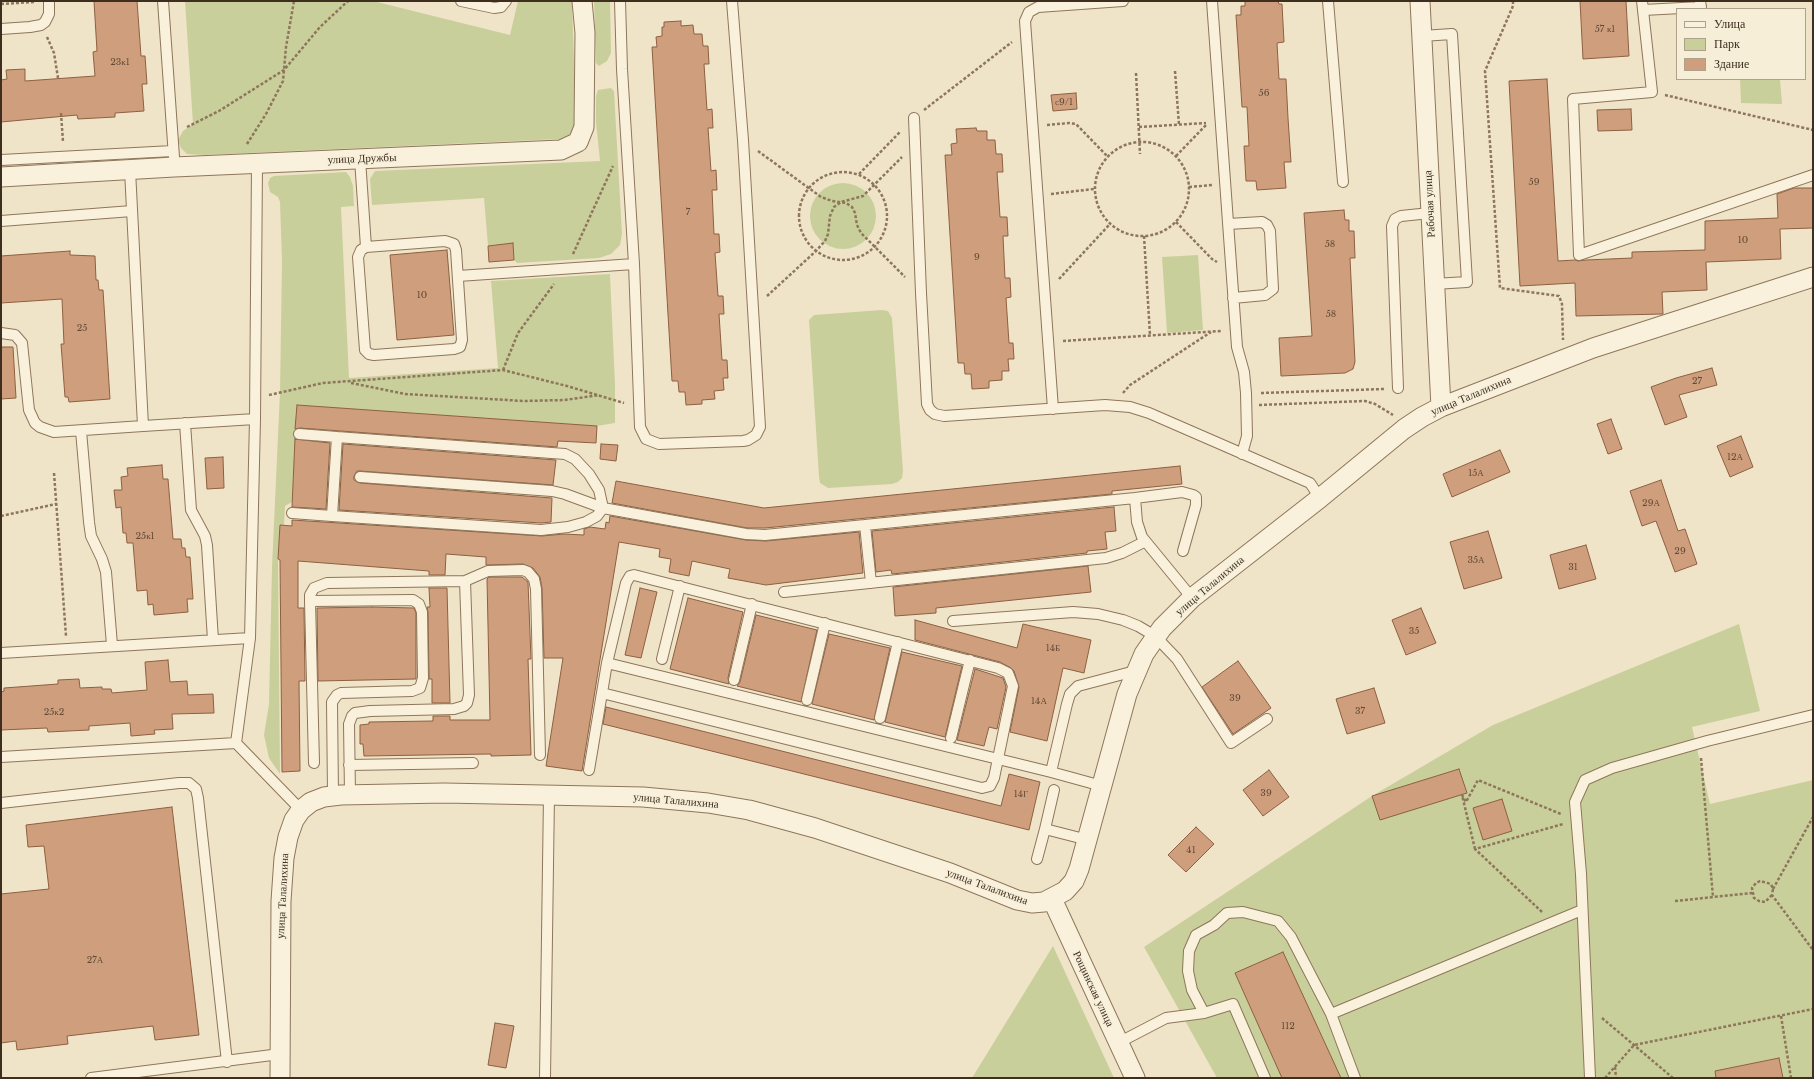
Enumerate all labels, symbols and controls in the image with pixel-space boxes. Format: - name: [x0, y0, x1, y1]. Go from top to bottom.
- legend: [1676, 8, 1806, 80]
- text: Улица: [1714, 16, 1745, 31]
- house number: 57 к1: [1595, 24, 1615, 34]
- text: Парк: [1714, 36, 1740, 51]
- text: Здание: [1714, 56, 1749, 71]
- house number: 23к1: [110, 57, 130, 67]
- house number: 56: [1259, 88, 1269, 98]
- house number: с9/1: [1055, 97, 1073, 107]
- street label: улица Дружбы: [327, 151, 397, 167]
- street label: Рабочая улица: [1422, 170, 1438, 238]
- house number: 59: [1529, 177, 1539, 187]
- house number: 7: [686, 207, 690, 217]
- house number: 10: [1738, 235, 1748, 245]
- house number: 58: [1325, 239, 1335, 249]
- house number: 9: [974, 252, 980, 262]
- house number: 10: [417, 290, 427, 300]
- house number: 58: [1326, 309, 1336, 319]
- house number: 25: [77, 323, 87, 333]
- street label: улица Талалихина: [1429, 373, 1513, 419]
- house number: 27: [1692, 376, 1702, 386]
- house number: 12А: [1727, 452, 1743, 462]
- house number: 15А: [1468, 468, 1484, 478]
- house number: 29А: [1642, 498, 1660, 508]
- house number: 25к1: [135, 531, 155, 541]
- house number: 29: [1674, 546, 1686, 556]
- street label: улица Талалихина: [1173, 553, 1247, 619]
- house number: 35А: [1467, 555, 1485, 565]
- house number: 31: [1568, 562, 1578, 572]
- house number: 35: [1409, 626, 1419, 636]
- house number: 14Б: [1046, 643, 1060, 653]
- house number: 39: [1229, 693, 1241, 703]
- house number: 14А: [1031, 696, 1047, 706]
- house number: 37: [1355, 706, 1365, 716]
- house number: 25к2: [44, 707, 64, 717]
- house number: 39: [1260, 788, 1272, 798]
- house number: 14Г: [1014, 789, 1028, 799]
- street label: улица Талалихина: [633, 791, 719, 811]
- house number: 41: [1186, 845, 1196, 855]
- street label: улица Талалихина: [274, 853, 292, 939]
- street label: улица Талалихина: [944, 866, 1030, 908]
- street label: Рощинская улица: [1070, 949, 1116, 1029]
- house number: 27А: [87, 955, 103, 965]
- house number: 112: [1281, 1021, 1295, 1031]

